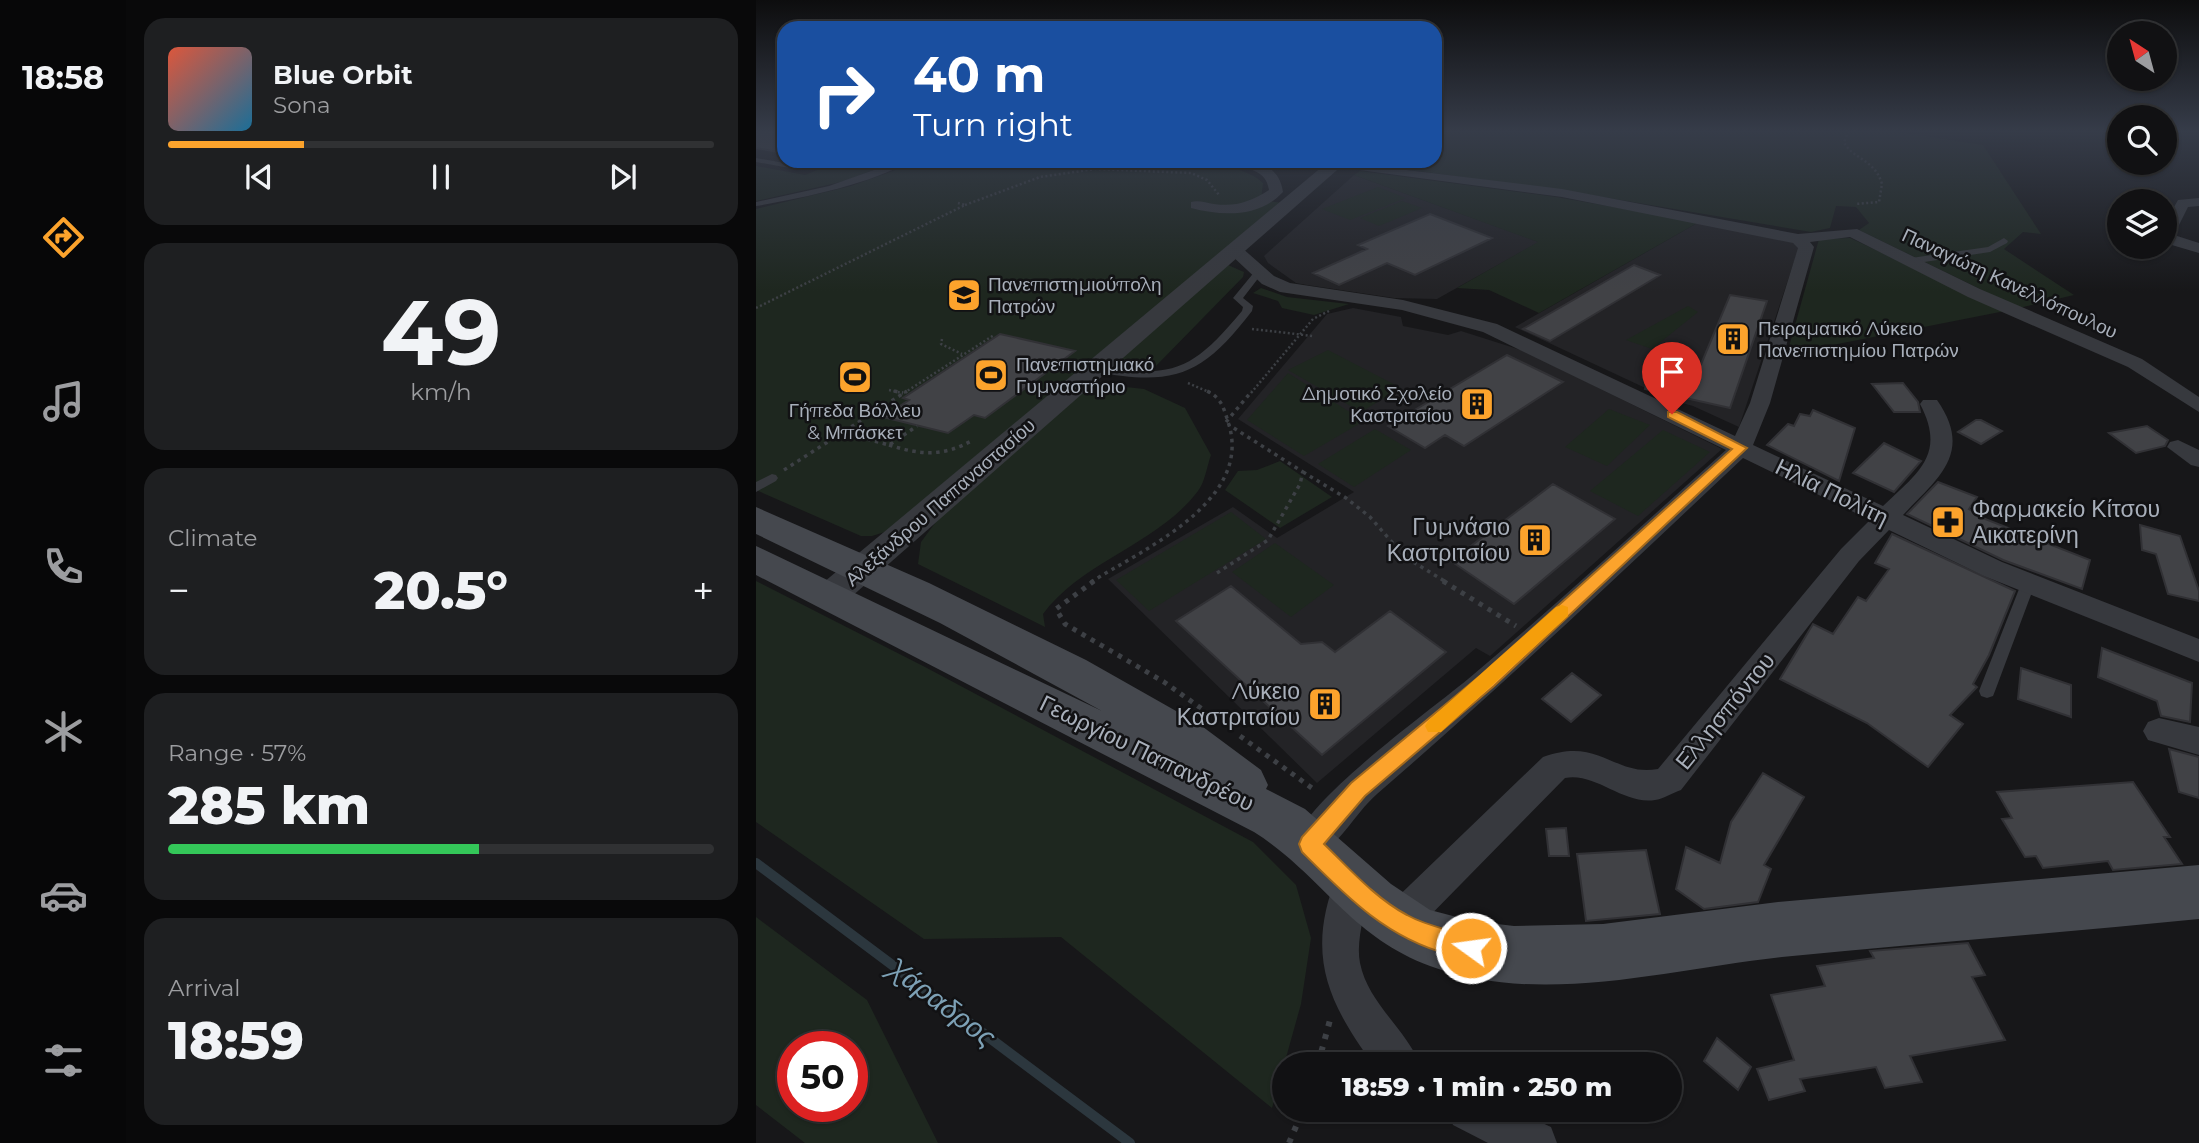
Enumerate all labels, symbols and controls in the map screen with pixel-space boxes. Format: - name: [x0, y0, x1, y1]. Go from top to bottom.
- north arrow: [2107, 21, 2177, 91]
- map controls: [2107, 21, 2177, 259]
- text: 40 m: [913, 45, 1045, 104]
- icon: right: [798, 49, 889, 140]
- text: 18:58: [22, 58, 104, 97]
- text: Blue Orbit: [273, 59, 412, 91]
- text: Sona: [273, 91, 331, 119]
- text: Turn right: [913, 105, 1073, 144]
- button: search: [2107, 105, 2177, 175]
- icon: previous: [240, 158, 278, 196]
- icon: pause: [422, 158, 460, 196]
- icon: next: [604, 158, 642, 196]
- button: layers: [2107, 189, 2177, 259]
- icon: directions: [39, 213, 88, 262]
- street label: Παναγιώτη Κανελλόπουλου: [1898, 223, 2121, 344]
- place label: Πανεπιστημιούπολη Πατρών: [988, 273, 1162, 318]
- school or university icon: Πανεπιστημιούπολη Πατρών: [945, 276, 983, 314]
- text: 49: [381, 277, 501, 388]
- place label: Πειραματικό Λύκειο Πανεπιστημίου Πατρών: [1758, 317, 1959, 362]
- building icon: Πειραματικό Λύκειο Πανεπιστημίου Πατρών: [1714, 320, 1752, 358]
- pin: [1642, 342, 1702, 414]
- place label: Πανεπιστημιακό Γυμναστήριο: [1016, 353, 1154, 398]
- icon: arrive: [1653, 353, 1691, 391]
- sports icon: Πανεπιστημιακό Γυμναστήριο: [972, 356, 1010, 394]
- sports icon: Γήπεδα Βόλλευ & Μπάσκετ: [836, 358, 874, 396]
- icon: music: [39, 377, 88, 426]
- text: km/h: [410, 378, 472, 406]
- place label: Δημοτικό Σχολείο Καστριτσίου: [1302, 382, 1452, 427]
- building icon: Δημοτικό Σχολείο Καστριτσίου: [1458, 385, 1496, 423]
- place label: Γήπεδα Βόλλευ & Μπάσκετ: [789, 399, 921, 444]
- street label: Αλεξάνδρου Παπαναστασίου: [841, 414, 1040, 591]
- street label: Ηλία Πολίτη: [1771, 453, 1893, 531]
- place label: Φαρμακείο Κίτσου Αικατερίνη: [1972, 495, 2160, 549]
- pharmacy icon: Φαρμακείο Κίτσου Αικατερίνη: [1929, 503, 1967, 541]
- place label: Γυμνάσιο Καστριτσίου: [1387, 513, 1510, 567]
- building icon: Γυμνάσιο Καστριτσίου: [1516, 521, 1554, 559]
- text: Climate: [168, 524, 257, 552]
- icon: phone: [39, 542, 88, 591]
- text: 20.5°: [374, 559, 508, 622]
- text: −: [168, 567, 190, 614]
- text: +: [692, 567, 714, 614]
- street label: Ελλησπόντου: [1669, 647, 1781, 775]
- place label: Λύκειο Καστριτσίου: [1177, 677, 1300, 731]
- building icon: Λύκειο Καστριτσίου: [1306, 685, 1344, 723]
- street label: Γεωργίου Παπανδρέου: [1035, 689, 1259, 817]
- icon: climate: [39, 707, 88, 756]
- text: Range · 57%: [168, 739, 306, 767]
- text: 285 km: [168, 774, 370, 837]
- icon: car: [39, 871, 88, 920]
- position arrow: [1434, 911, 1508, 985]
- water label: Χάραδρος: [880, 950, 1003, 1054]
- text: Arrival: [168, 974, 241, 1002]
- text: 18:59: [168, 1009, 304, 1072]
- speed limit sign: 50: [777, 1031, 868, 1122]
- icon: filters: [39, 1036, 88, 1085]
- text: 18:59 · 1 min · 250 m: [1342, 1071, 1612, 1103]

